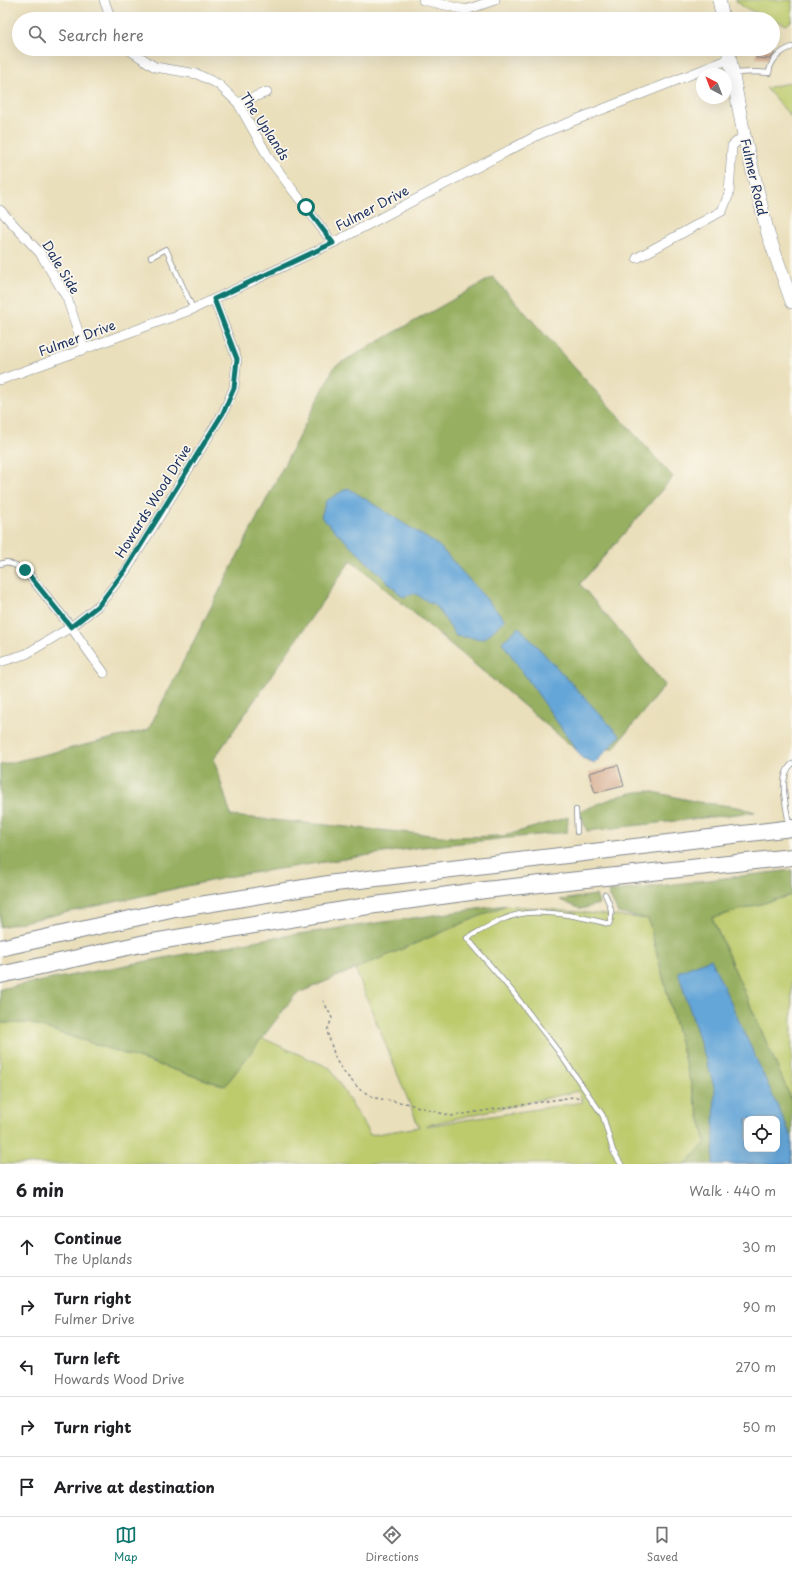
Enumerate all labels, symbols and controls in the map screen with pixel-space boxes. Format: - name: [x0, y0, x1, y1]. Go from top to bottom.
- search box: [12, 12, 780, 56]
- icon: search: [26, 23, 48, 45]
- text: Search here: [58, 23, 144, 46]
- north arrow: [696, 68, 732, 104]
- street label: The Uplands: [236, 88, 295, 164]
- street label: Fulmer Road: [736, 136, 773, 218]
- street label: Fulmer Drive: [332, 180, 412, 235]
- route start: [297, 198, 315, 216]
- street label: Dale Side: [38, 236, 85, 297]
- street label: Fulmer Drive: [36, 315, 118, 360]
- street label: Howards Wood Drive: [110, 440, 195, 561]
- route end: [16, 561, 34, 579]
- map controls: [744, 1116, 780, 1152]
- button: locate: [744, 1116, 780, 1152]
- text: 6 min: [16, 1177, 64, 1203]
- text: Walk · 440 m: [689, 1181, 776, 1200]
- text: Continue: [54, 1226, 122, 1249]
- icon: ahead: [16, 1236, 38, 1258]
- text: 30 m: [742, 1237, 776, 1256]
- text: The Uplands: [54, 1249, 132, 1268]
- text: Turn right: [54, 1286, 131, 1309]
- icon: right: [16, 1296, 38, 1318]
- text: 90 m: [743, 1297, 776, 1316]
- text: Fulmer Drive: [54, 1309, 135, 1328]
- text: Turn left: [54, 1346, 120, 1369]
- icon: left: [16, 1356, 38, 1378]
- text: 270 m: [735, 1357, 776, 1376]
- text: Howards Wood Drive: [54, 1369, 184, 1388]
- text: Turn right: [54, 1415, 131, 1438]
- icon: right: [16, 1416, 38, 1438]
- text: 50 m: [742, 1417, 776, 1436]
- text: Arrive at destination: [54, 1475, 215, 1498]
- icon: arrive: [16, 1476, 38, 1498]
- tab: Map: [114, 1524, 137, 1565]
- tab: Directions: [365, 1524, 419, 1565]
- tab: Saved: [647, 1524, 678, 1565]

